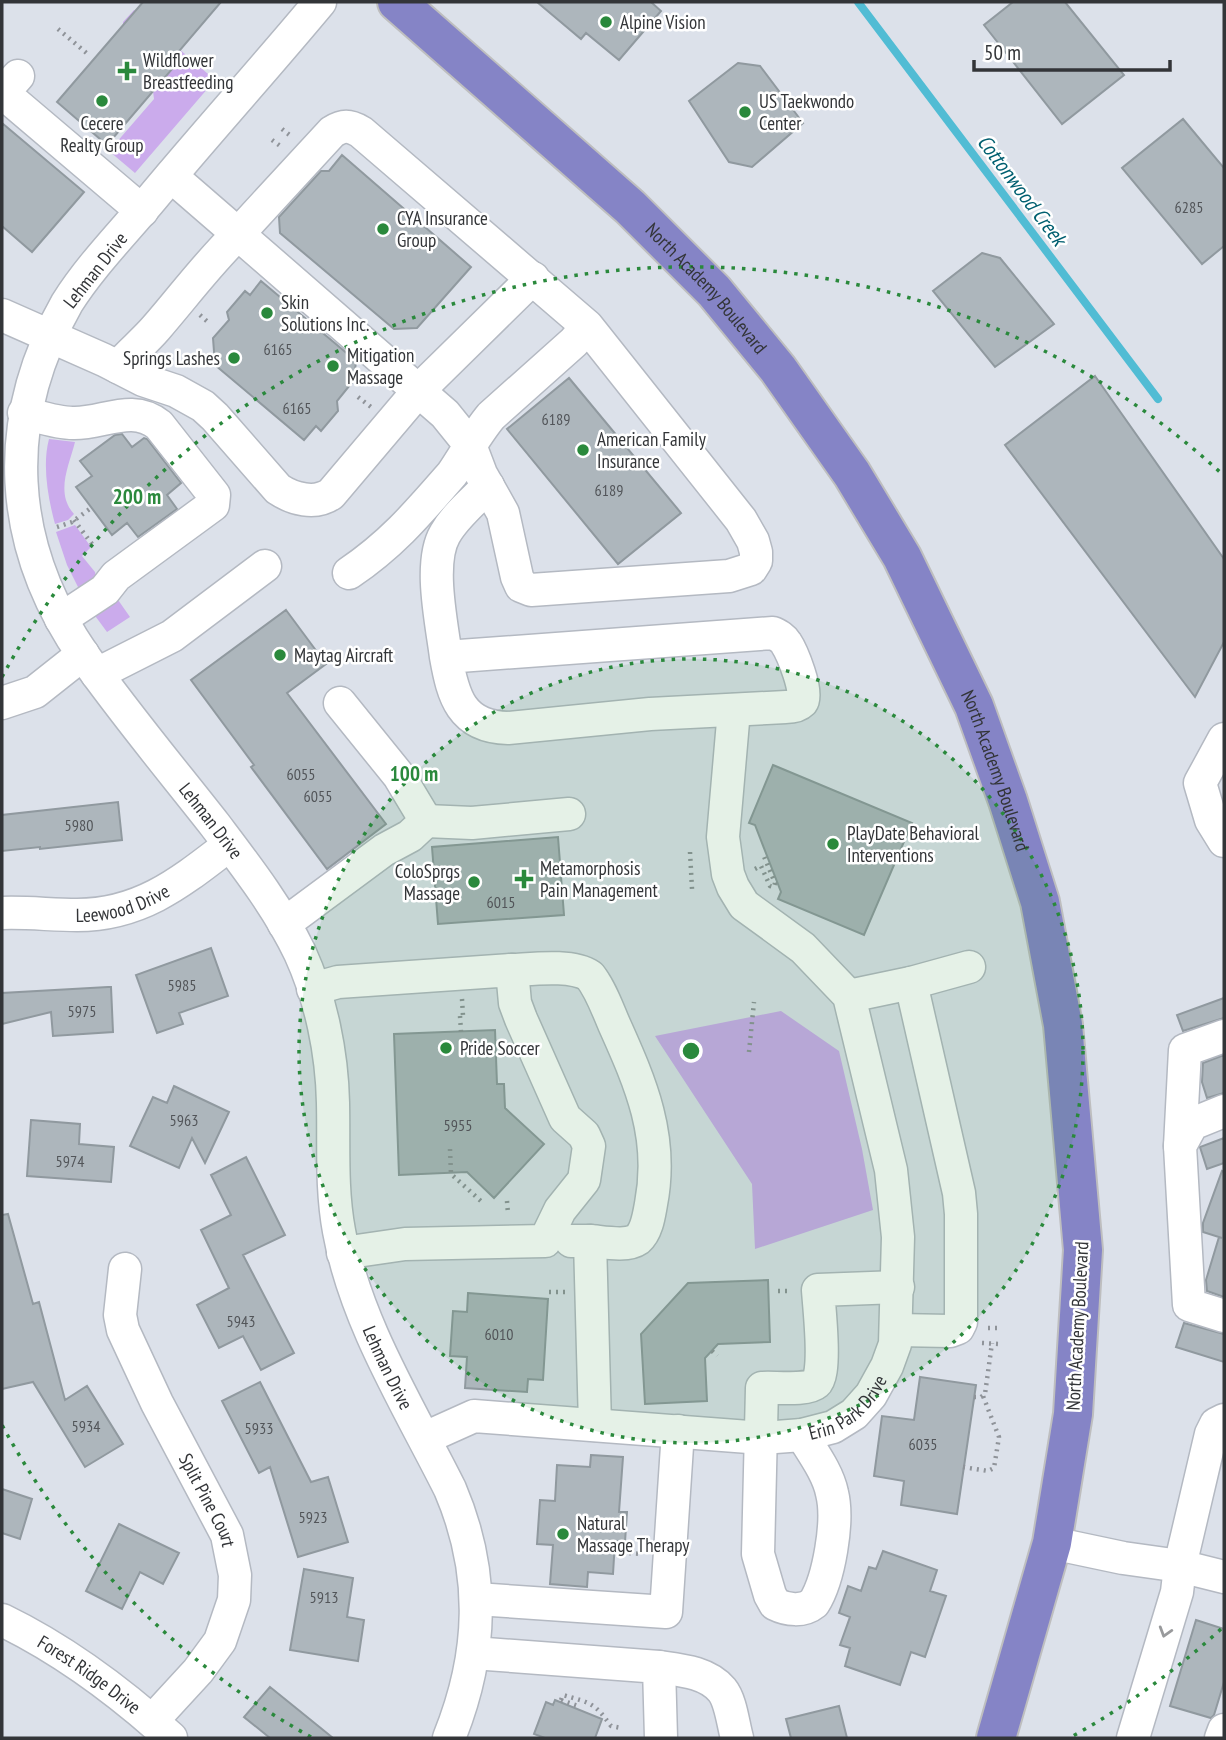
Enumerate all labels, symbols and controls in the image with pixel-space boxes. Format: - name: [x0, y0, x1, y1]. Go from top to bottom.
- place label: Alpine Vision: [620, 10, 706, 34]
- marker: Alpine Vision: [598, 14, 614, 30]
- scale bar: [974, 28, 1170, 72]
- text: 50 m: [984, 39, 1021, 66]
- place label: Wildflower Breastfeeding: [143, 48, 233, 94]
- marker: Wildflower Breastfeeding: [117, 61, 137, 81]
- place label: US Taekwondo Center: [759, 89, 854, 135]
- marker: Cecere Realty Group: [94, 93, 110, 109]
- marker: US Taekwondo Center: [737, 104, 753, 120]
- place label: Cecere Realty Group: [60, 111, 144, 157]
- water label: Cottonwood Creek: [971, 129, 1074, 253]
- house number: 6285: [1175, 197, 1203, 217]
- place label: CYA Insurance Group: [397, 206, 488, 252]
- street label: North Academy Boulevard: [641, 218, 772, 359]
- marker: CYA Insurance Group: [375, 221, 391, 237]
- street label: Lehman Drive: [58, 227, 132, 313]
- place label: Skin Solutions Inc.: [281, 290, 369, 336]
- marker: Skin Solutions Inc.: [259, 305, 275, 321]
- house number: 6165: [264, 339, 292, 359]
- place label: Mitigation Massage: [347, 343, 414, 389]
- place label: Springs Lashes: [123, 346, 220, 370]
- marker: Springs Lashes: [226, 350, 242, 366]
- marker: Mitigation Massage: [325, 358, 341, 374]
- house number: 6165: [283, 398, 311, 418]
- house number: 6189: [542, 409, 570, 429]
- place label: American Family Insurance: [597, 427, 707, 473]
- marker: American Family Insurance: [575, 442, 591, 458]
- house number: 6189: [595, 480, 623, 500]
- text: 200 m: [113, 483, 161, 510]
- place label: Maytag Aircraft: [294, 643, 394, 667]
- marker: Maytag Aircraft: [272, 647, 288, 663]
- street label: North Academy Boulevard: [956, 686, 1035, 854]
- text: 100 m: [390, 760, 438, 787]
- house number: 6055: [287, 764, 315, 784]
- street label: Lehman Drive: [174, 778, 248, 864]
- house number: 6055: [304, 786, 332, 806]
- house number: 5980: [65, 815, 93, 835]
- place label: PlayDate Behavioral Interventions: [847, 821, 980, 867]
- marker: PlayDate Behavioral Interventions: [825, 836, 841, 852]
- place label: Metamorphosis Pain Management: [540, 856, 658, 902]
- place label: ColoSprgs Massage: [395, 859, 460, 905]
- marker: Metamorphosis Pain Management: [514, 869, 534, 889]
- marker: ColoSprgs Massage: [466, 874, 482, 890]
- street label: Leewood Drive: [76, 879, 174, 927]
- house number: 6015: [487, 892, 515, 912]
- house number: 5985: [168, 975, 196, 995]
- house number: 5975: [68, 1001, 96, 1021]
- place label: Pride Soccer: [460, 1036, 541, 1060]
- centre of rings: [679, 1039, 703, 1063]
- marker: Pride Soccer: [438, 1040, 454, 1056]
- house number: 5963: [170, 1110, 198, 1130]
- house number: 5955: [444, 1115, 472, 1135]
- house number: 5974: [56, 1151, 84, 1171]
- street label: North Academy Boulevard: [1061, 1241, 1093, 1411]
- house number: 5943: [227, 1311, 255, 1331]
- street label: Lehman Drive: [358, 1322, 418, 1414]
- house number: 6010: [485, 1324, 513, 1344]
- street label: Erin Park Drive: [806, 1370, 892, 1445]
- house number: 5934: [72, 1416, 100, 1436]
- house number: 5933: [245, 1418, 273, 1438]
- house number: 6035: [909, 1434, 937, 1454]
- street label: Split Pine Court: [174, 1449, 241, 1550]
- house number: 5923: [299, 1507, 327, 1527]
- place label: Natural Massage Therapy: [577, 1511, 690, 1557]
- marker: Natural Massage Therapy: [555, 1526, 571, 1542]
- house number: 5913: [310, 1587, 338, 1607]
- one-way arrow: [1159, 1625, 1173, 1638]
- street label: Forest Ridge Drive: [33, 1630, 146, 1719]

